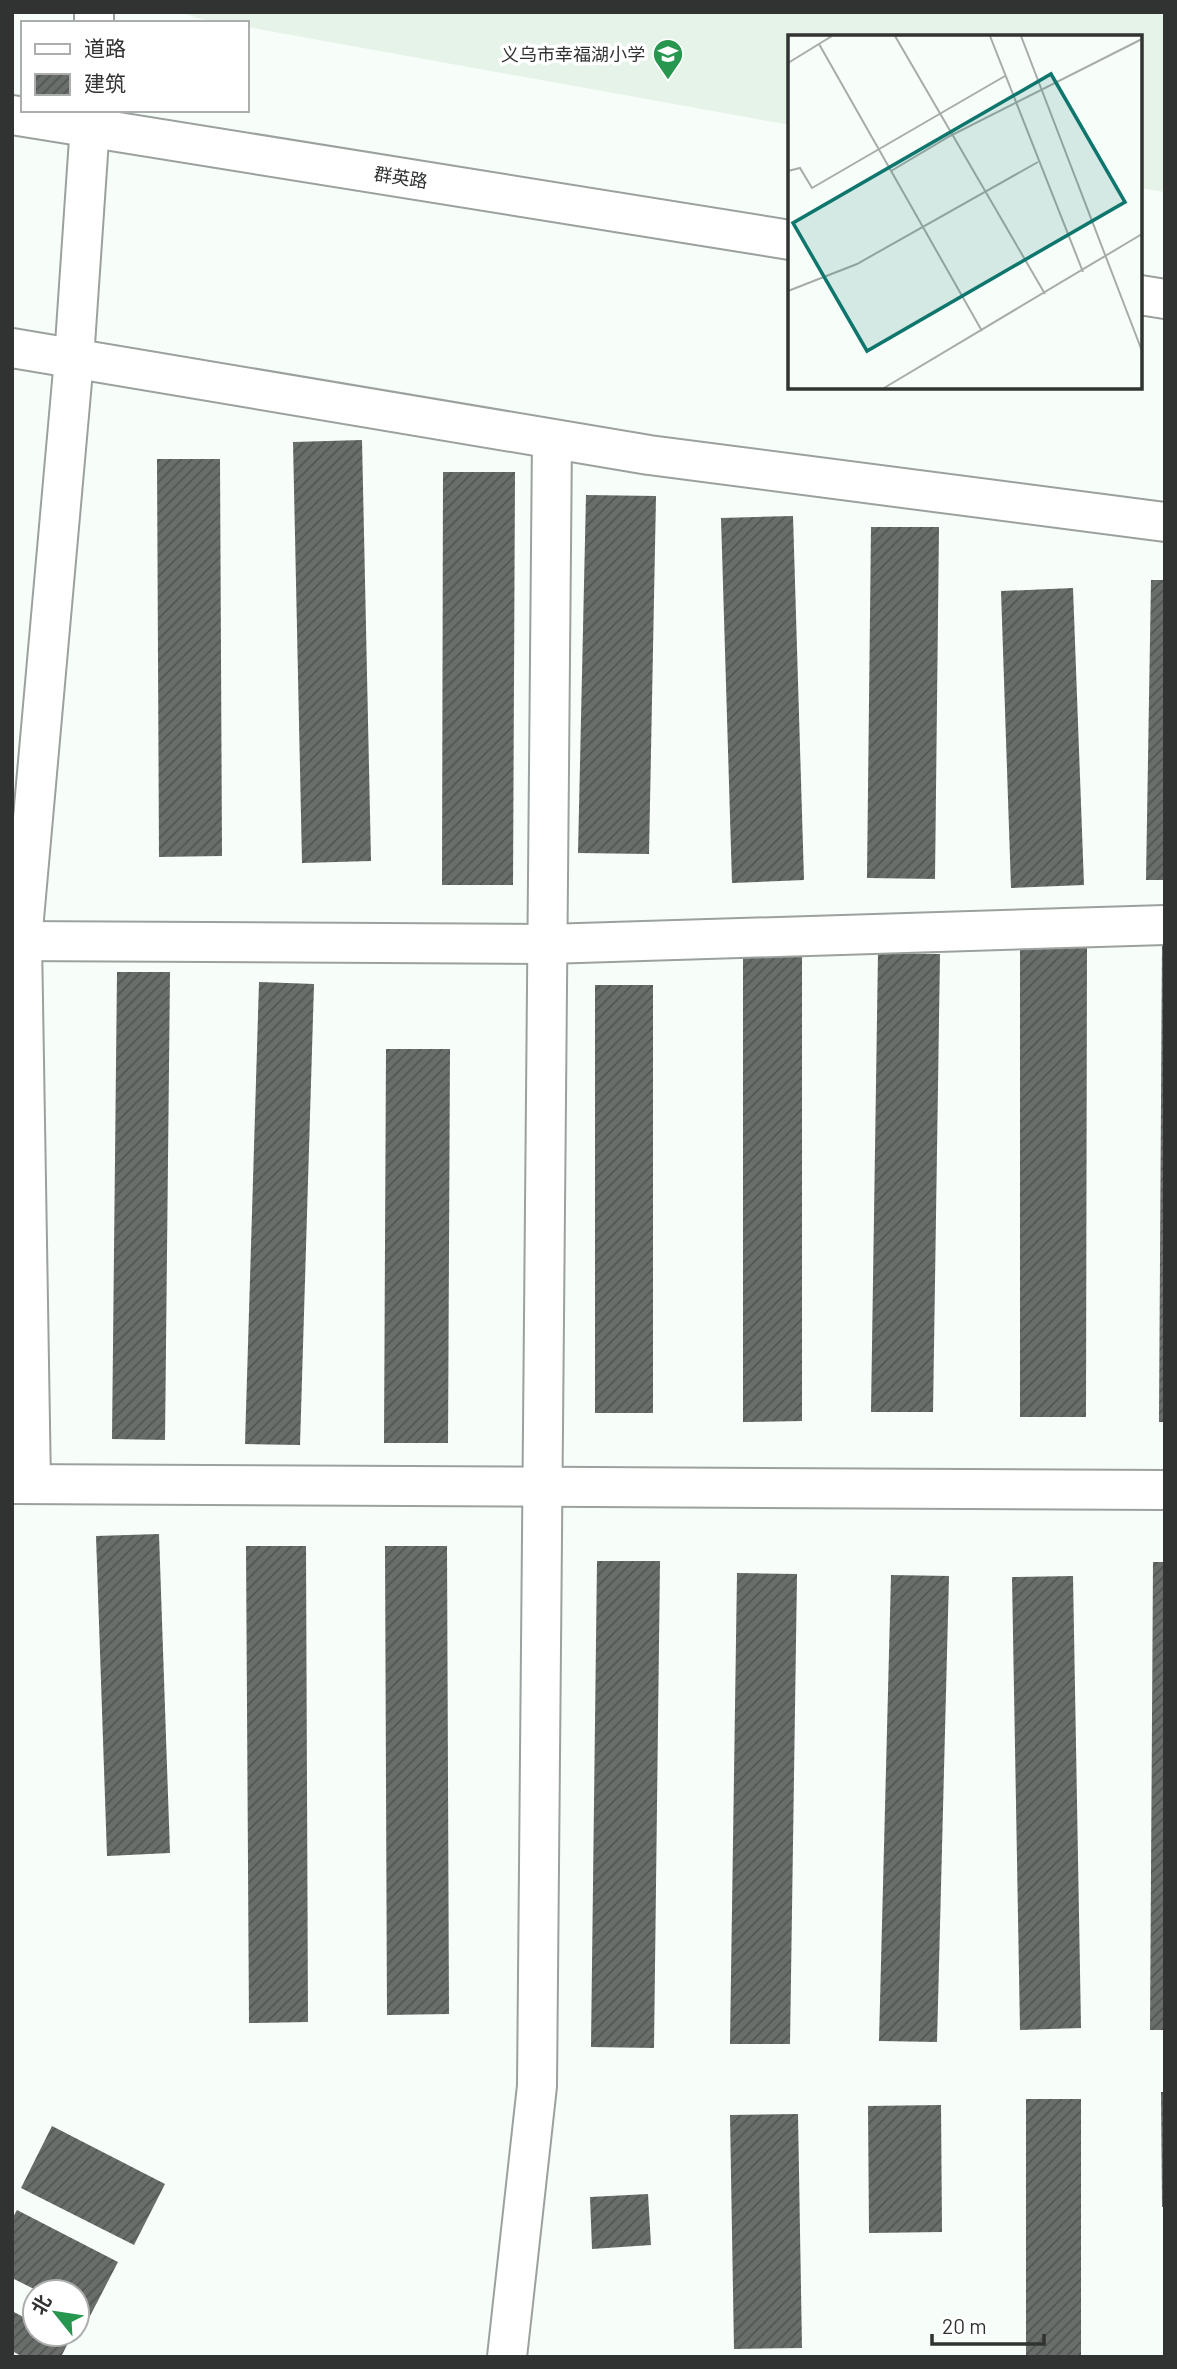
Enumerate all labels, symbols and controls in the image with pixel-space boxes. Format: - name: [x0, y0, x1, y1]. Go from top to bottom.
- legend: [21, 21, 248, 112]
- text: 道路: [84, 35, 126, 60]
- inset map: [788, 35, 1142, 388]
- school or university icon: 义乌市幸福湖小学: [651, 37, 685, 81]
- place label: 义乌市幸福湖小学: [501, 43, 645, 65]
- text: 建筑: [84, 70, 126, 95]
- street label: 群英路: [373, 162, 429, 192]
- north arrow: [21, 2278, 91, 2348]
- text: 北: [26, 2290, 56, 2318]
- scale bar: [932, 2302, 1044, 2346]
- text: 20 m: [942, 2313, 987, 2338]

